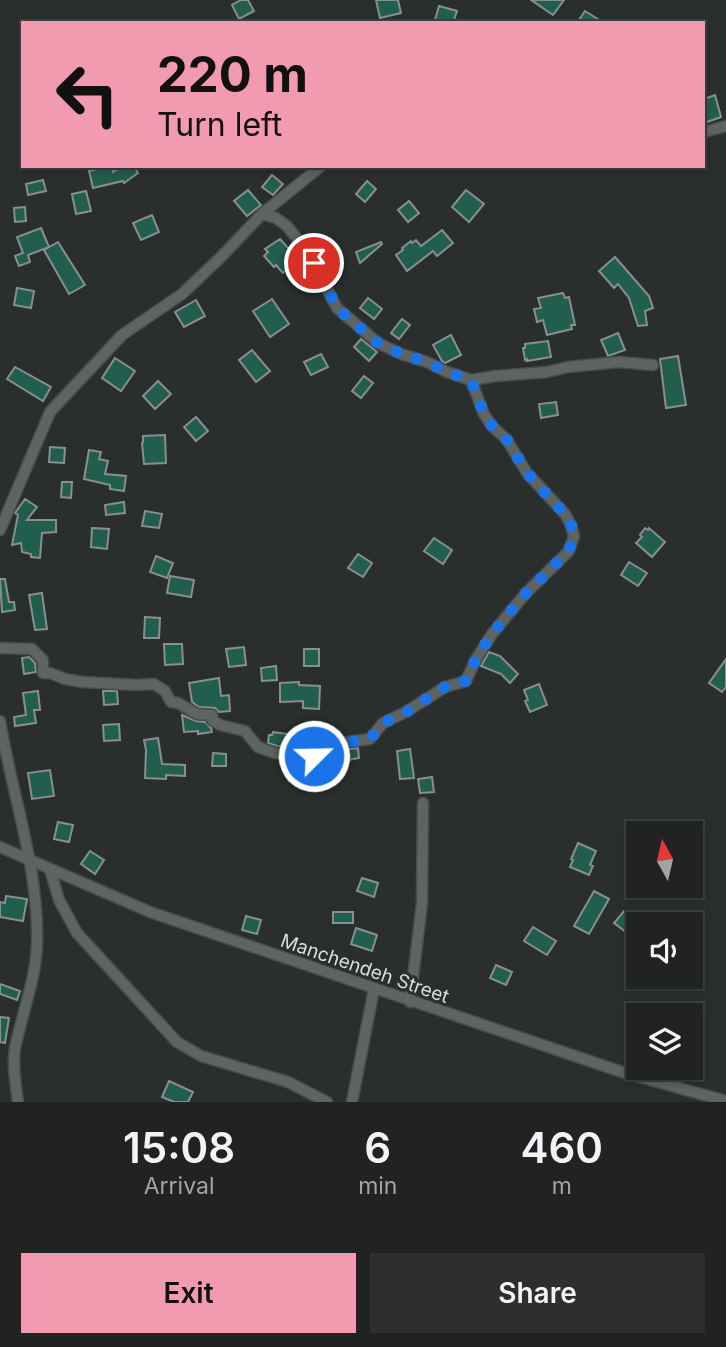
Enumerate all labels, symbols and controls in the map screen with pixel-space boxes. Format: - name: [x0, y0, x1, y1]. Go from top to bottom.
- text: 220 m: [157, 45, 308, 104]
- icon: left: [42, 49, 133, 140]
- text: Turn left: [157, 105, 282, 144]
- pin: [284, 233, 344, 293]
- icon: arrive: [295, 244, 333, 282]
- position arrow: [277, 719, 351, 793]
- north arrow: [626, 821, 704, 898]
- map controls: [626, 821, 703, 1080]
- button: sound: [626, 912, 703, 989]
- street label: Manchendeh Street: [278, 929, 452, 1008]
- button: layers: [626, 1003, 703, 1080]
- text: 15:08: [123, 1122, 235, 1173]
- text: 6: [364, 1122, 391, 1173]
- text: 460: [520, 1122, 603, 1173]
- text: Arrival: [144, 1172, 214, 1200]
- text: min: [358, 1172, 397, 1200]
- text: m: [552, 1172, 572, 1200]
- button: Exit: [21, 1253, 356, 1333]
- button: Share: [370, 1253, 705, 1333]

